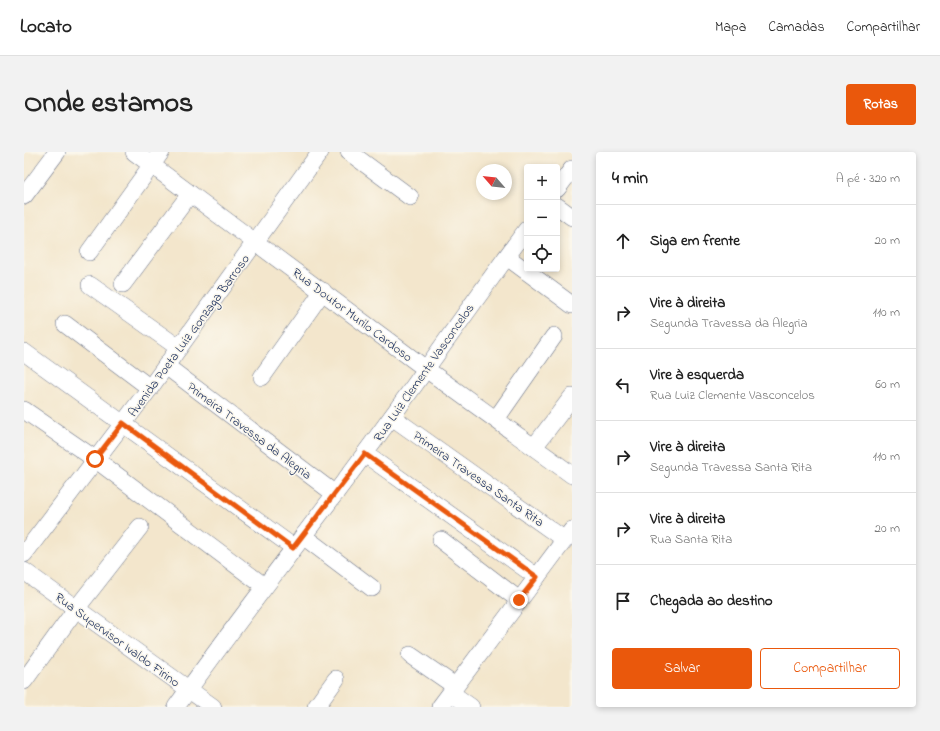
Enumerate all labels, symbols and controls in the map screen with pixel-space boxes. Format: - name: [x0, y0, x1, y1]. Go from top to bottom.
- text: Locato: [20, 14, 72, 41]
- text: Mapa: [715, 17, 746, 38]
- text: Camadas: [768, 17, 825, 38]
- text: Compartilhar: [847, 17, 920, 38]
- text: Onde estamos: [24, 84, 193, 125]
- button: Rotas: [846, 84, 916, 125]
- north arrow: [476, 164, 512, 200]
- map controls: [524, 164, 560, 272]
- button: +: [524, 164, 560, 200]
- text: 4 min: [612, 166, 648, 191]
- text: A pé · 320 m: [836, 169, 900, 188]
- button: −: [524, 200, 560, 236]
- icon: ahead: [612, 230, 634, 252]
- text: Siga em frente: [650, 230, 740, 252]
- text: 20 m: [875, 231, 900, 250]
- button: locate: [524, 236, 560, 272]
- street label: Avenida Poeta Luiz Gonzaga Barroso: [124, 251, 256, 422]
- street label: Rua Doutor Murilo Cardoso: [288, 264, 416, 367]
- text: Vire à direita: [650, 292, 725, 314]
- street label: Rua Luiz Clemente Vasconcelos: [369, 300, 480, 446]
- icon: right: [612, 302, 634, 324]
- text: 110 m: [873, 303, 900, 322]
- text: Segunda Travessa da Alegria: [650, 314, 807, 333]
- text: Vire à esquerda: [650, 364, 744, 386]
- icon: left: [612, 374, 634, 396]
- text: 60 m: [875, 375, 900, 394]
- street label: Primeira Travessa da Alegria: [182, 378, 315, 485]
- text: Rua Luiz Clemente Vasconcelos: [650, 386, 815, 405]
- street label: Primeira Travessa Santa Rita: [409, 427, 548, 532]
- text: Vire à direita: [650, 436, 725, 458]
- icon: right: [612, 446, 634, 468]
- text: 110 m: [873, 447, 900, 466]
- route start: [86, 450, 104, 468]
- text: Segunda Travessa Santa Rita: [650, 458, 812, 477]
- text: Vire à direita: [650, 508, 725, 530]
- icon: right: [612, 518, 634, 540]
- text: 20 m: [875, 519, 900, 538]
- text: Rua Santa Rita: [650, 530, 732, 549]
- street label: Rua Supervisor Ivaldo Firino: [51, 588, 184, 692]
- icon: arrive: [612, 590, 634, 612]
- text: Chegada ao destino: [650, 590, 773, 612]
- route end: [510, 591, 528, 609]
- button: Salvar: [612, 648, 752, 689]
- button: Compartilhar: [760, 648, 900, 689]

